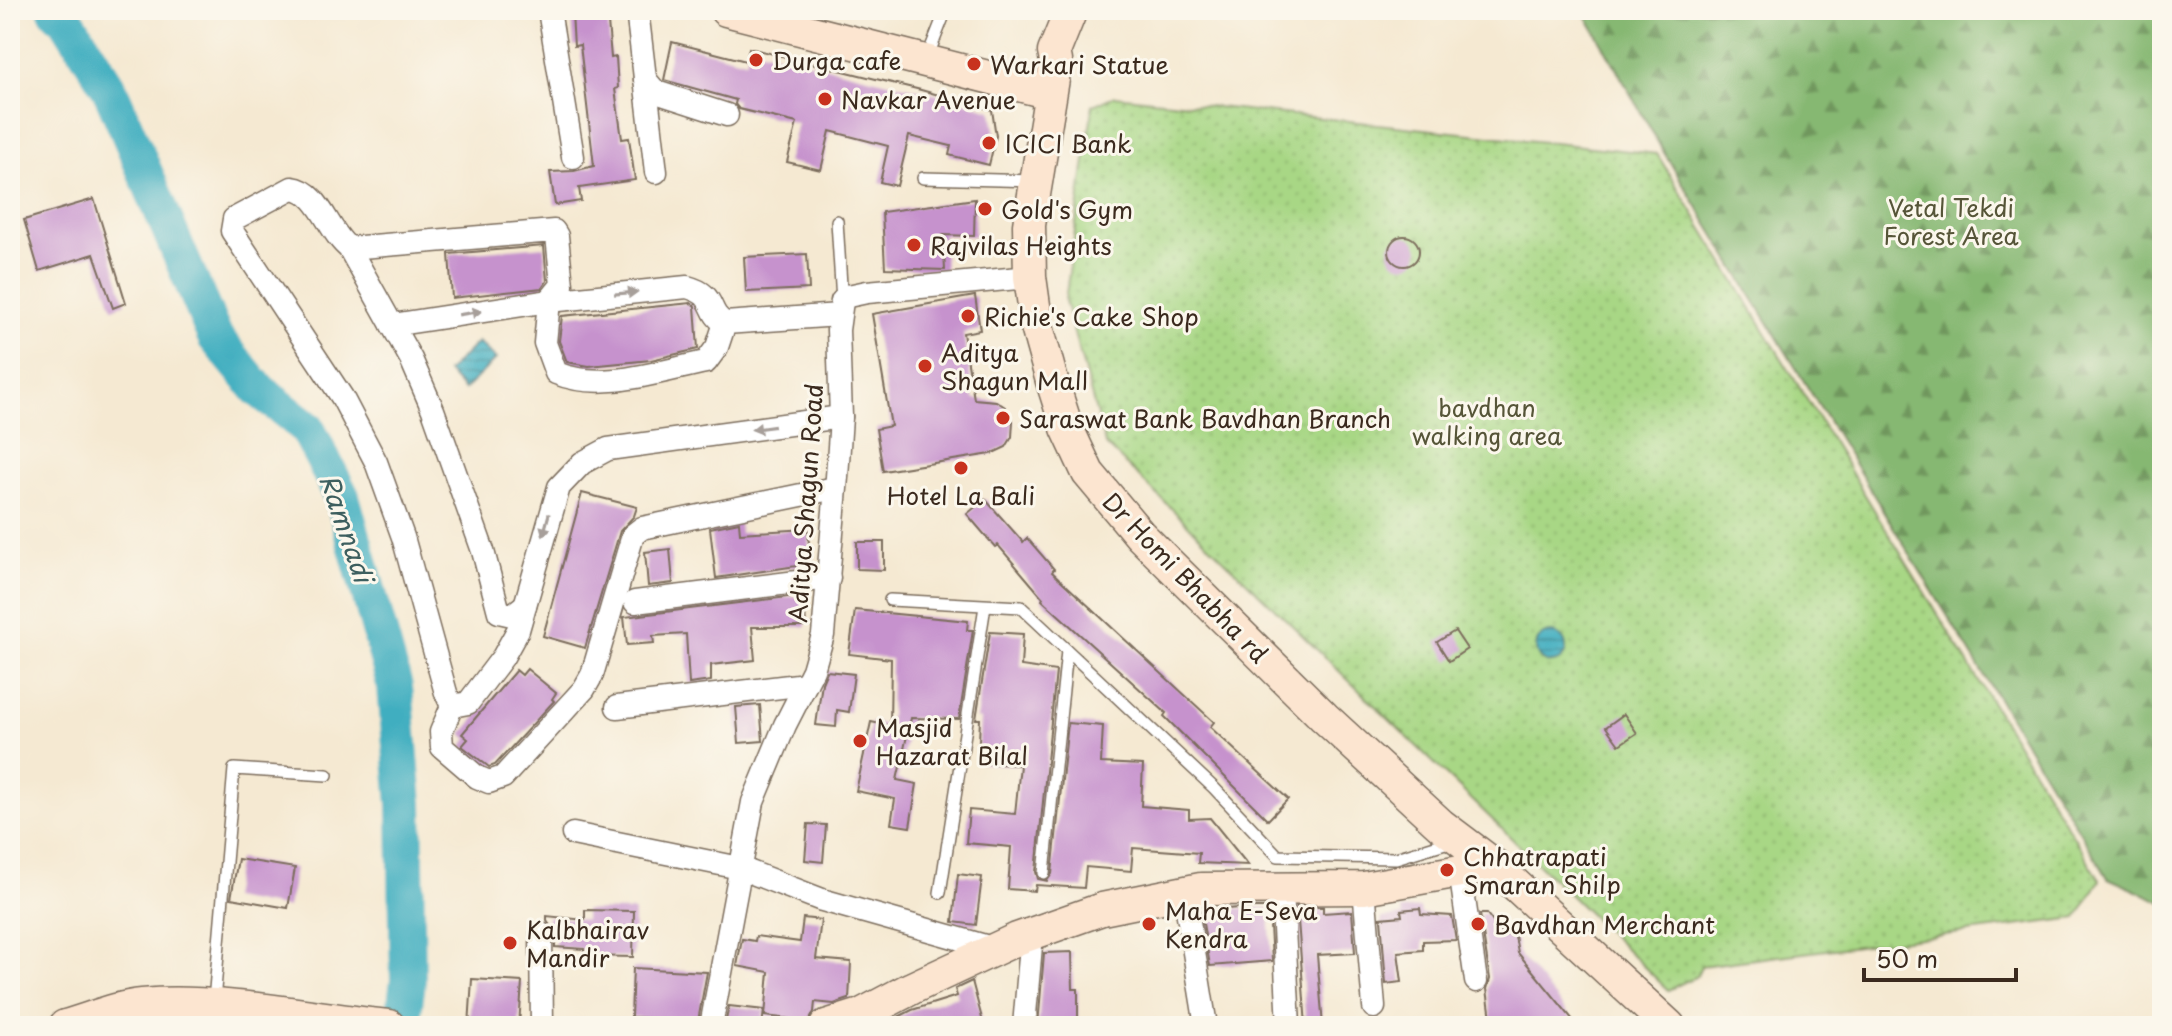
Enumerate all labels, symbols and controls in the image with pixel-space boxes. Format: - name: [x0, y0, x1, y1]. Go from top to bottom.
- place label: Durga cafe: [772, 42, 901, 78]
- place label: Warkari Statue: [990, 46, 1169, 82]
- marker: Durga cafe: [747, 51, 765, 69]
- marker: Warkari Statue: [965, 55, 983, 73]
- place label: Navkar Avenue: [841, 81, 1016, 117]
- marker: Navkar Avenue: [816, 90, 834, 108]
- place label: ICICI Bank: [1005, 125, 1132, 161]
- marker: ICICI Bank: [980, 134, 998, 152]
- park label: Vetal Tekdi Forest Area: [1883, 189, 2019, 253]
- place label: Gold's Gym: [1001, 191, 1133, 227]
- marker: Gold's Gym: [976, 200, 994, 218]
- place label: Rajvilas Heights: [930, 227, 1112, 263]
- marker: Rajvilas Heights: [905, 236, 923, 254]
- one-way arrow: [614, 286, 639, 299]
- place label: Richie's Cake Shop: [984, 298, 1199, 334]
- one-way arrow: [457, 306, 482, 319]
- marker: Richie's Cake Shop: [959, 307, 977, 325]
- place label: Aditya Shagun Mall: [941, 334, 1088, 398]
- marker: Aditya Shagun Mall: [916, 357, 934, 375]
- street label: Aditya Shagun Road: [779, 382, 831, 624]
- park label: bavdhan walking area: [1412, 389, 1562, 453]
- place label: Saraswat Bank Bavdhan Branch: [1019, 400, 1391, 436]
- marker: Saraswat Bank Bavdhan Branch: [994, 409, 1012, 427]
- one-way arrow: [750, 421, 775, 434]
- marker: Hotel La Bali: [952, 459, 970, 477]
- water label: Ramnadi: [310, 469, 385, 590]
- place label: Hotel La Bali: [887, 477, 1035, 513]
- street label: Dr Homi Bhabha rd: [1095, 484, 1277, 671]
- one-way arrow: [540, 513, 552, 538]
- place label: Masjid Hazarat Bilal: [876, 709, 1028, 773]
- marker: Masjid Hazarat Bilal: [851, 732, 869, 750]
- place label: Chhatrapati Smaran Shilp: [1463, 838, 1621, 902]
- marker: Chhatrapati Smaran Shilp: [1438, 861, 1456, 879]
- place label: Maha E-Seva Kendra: [1165, 892, 1318, 956]
- place label: Bavdhan Merchant: [1494, 906, 1715, 942]
- place label: Kalbhairav Mandir: [526, 911, 649, 975]
- marker: Maha E-Seva Kendra: [1140, 915, 1158, 933]
- marker: Bavdhan Merchant: [1469, 915, 1487, 933]
- scale bar: [1864, 932, 2016, 982]
- marker: Kalbhairav Mandir: [501, 934, 519, 952]
- text: 50 m: [1876, 940, 1938, 976]

